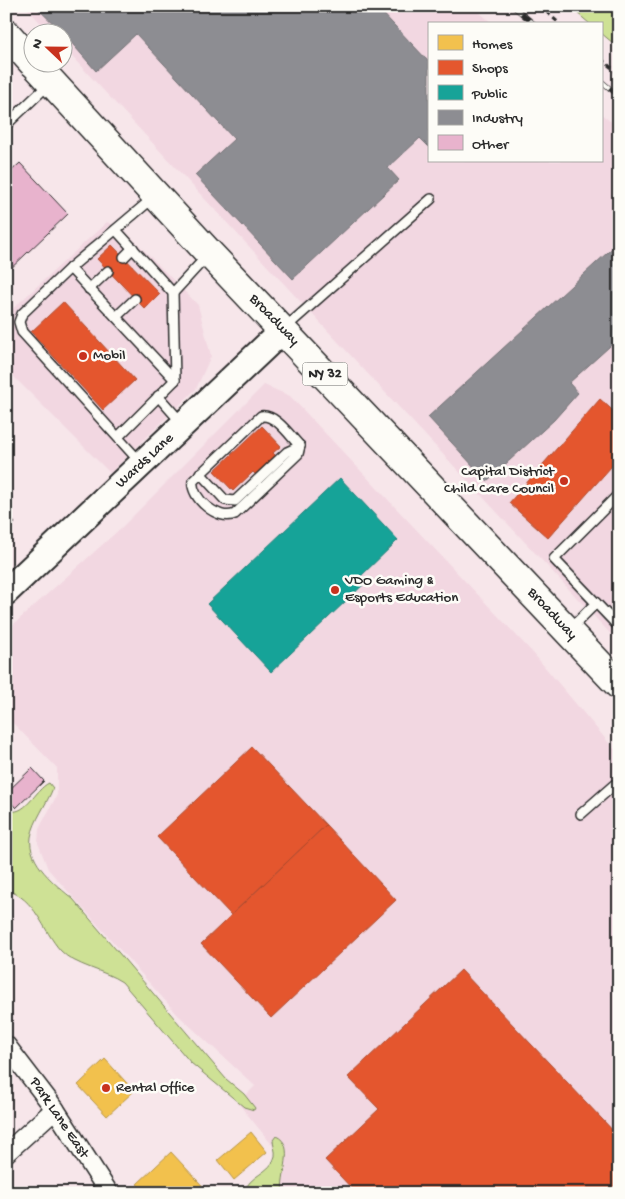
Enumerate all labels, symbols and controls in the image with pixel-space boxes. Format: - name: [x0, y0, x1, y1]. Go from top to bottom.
- north arrow: [22, 22, 72, 72]
- legend: [428, 22, 602, 162]
- text: Homes: [472, 36, 513, 54]
- text: N: [29, 37, 48, 51]
- text: Shops: [472, 60, 508, 78]
- text: Public: [471, 86, 508, 104]
- text: Industry: [472, 110, 524, 128]
- text: Other: [472, 136, 510, 154]
- street label: Broadway: [244, 290, 304, 350]
- place label: Mobil: [93, 347, 126, 365]
- marker: Mobil: [77, 350, 89, 362]
- road number: NY 32: [302, 362, 348, 386]
- street label: Wards Lane: [112, 429, 178, 492]
- place label: Capital District Child Care Council: [444, 463, 556, 498]
- marker: Capital District Child Care Council: [558, 475, 570, 487]
- place label: VDO Gaming & Esports Education: [344, 572, 458, 607]
- street label: Broadway: [522, 583, 581, 644]
- marker: VDO Gaming & Esports Education: [329, 584, 341, 596]
- street label: Park Lane East: [25, 1073, 94, 1163]
- place label: Rental Office: [116, 1079, 195, 1097]
- marker: Rental Office: [100, 1082, 112, 1094]

